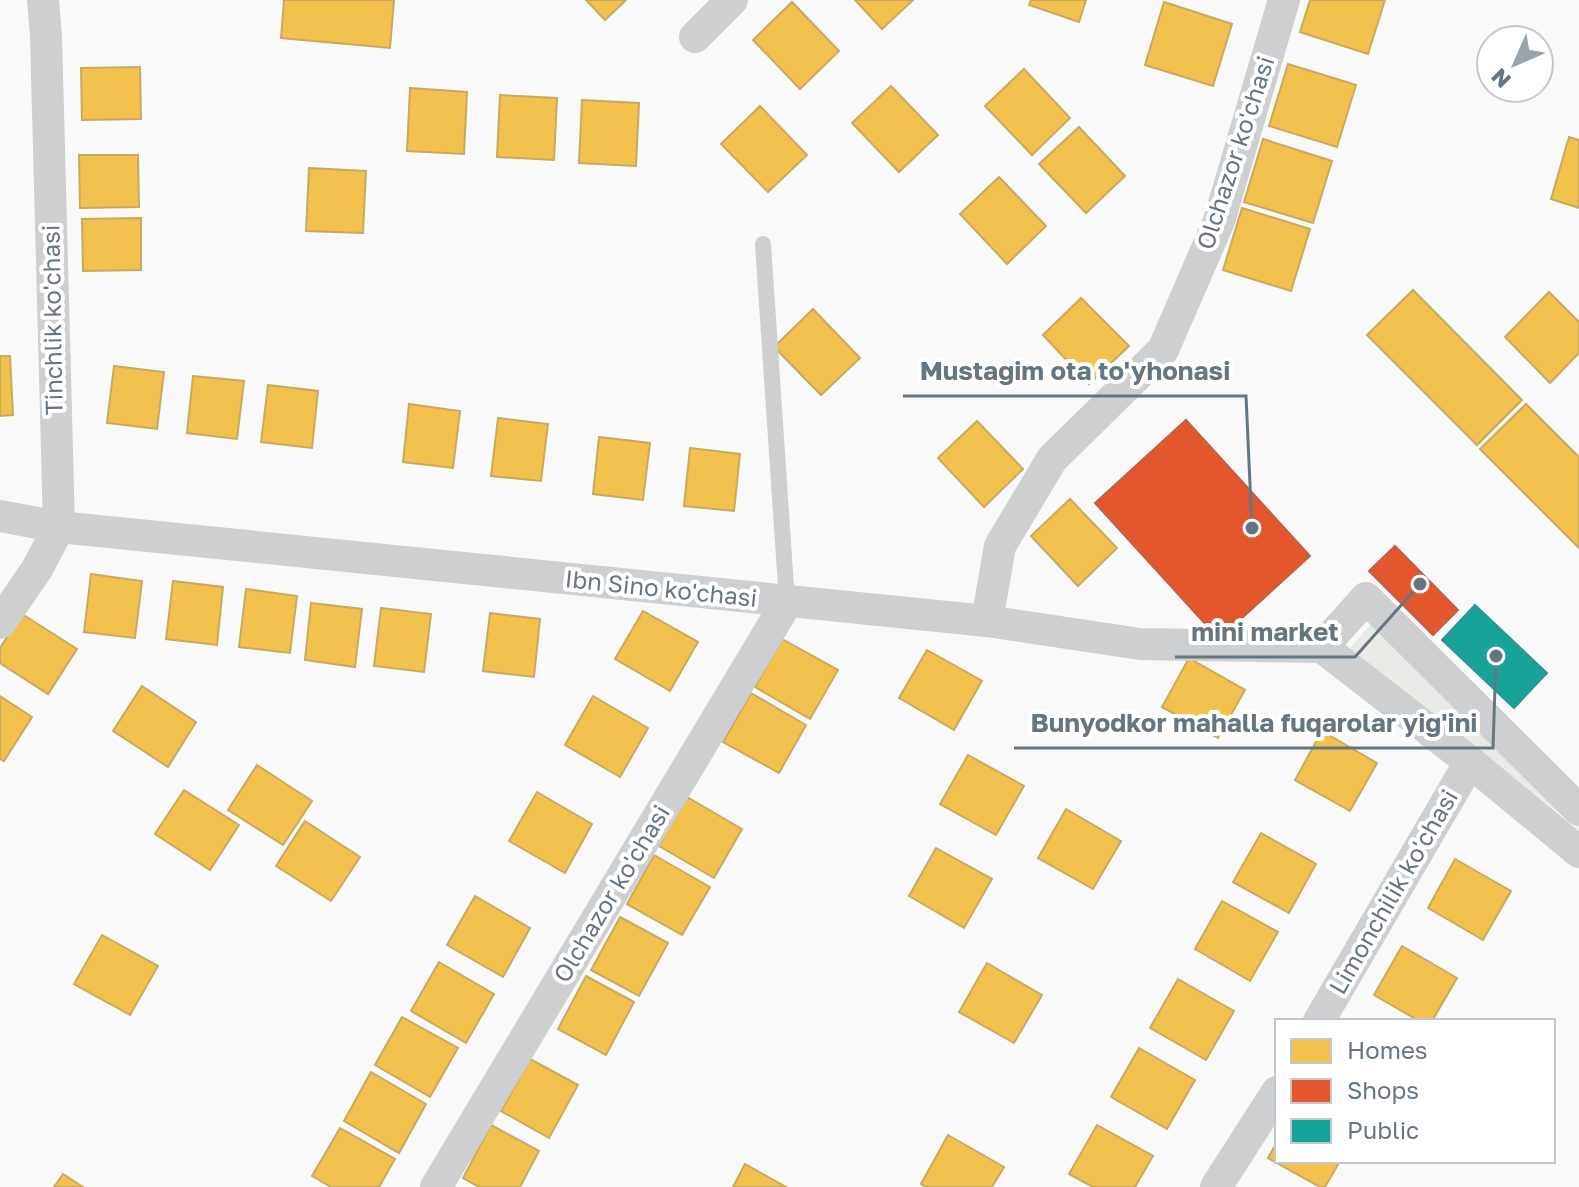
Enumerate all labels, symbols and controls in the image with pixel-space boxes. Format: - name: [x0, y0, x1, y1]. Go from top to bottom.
- north arrow: [1475, 24, 1555, 104]
- street label: Olchazor ko'chasi: [1190, 52, 1279, 253]
- text: N: [1485, 63, 1516, 94]
- street label: Tinchlik ko'chasi: [35, 225, 68, 415]
- callout: Mustagim ota to'yhonasi: [903, 346, 1246, 396]
- text: Mustagim ota to'yhonasi: [920, 355, 1230, 386]
- street label: Ibn Sino ko'chasi: [564, 563, 759, 612]
- callout: mini market: [1175, 607, 1355, 657]
- text: mini market: [1191, 616, 1339, 647]
- callout: Bunyodkor mahalla fuqarolar yig'ini: [1014, 698, 1493, 748]
- text: Bunyodkor mahalla fuqarolar yig'ini: [1031, 707, 1477, 738]
- street label: Limonchilik ko'chasi: [1322, 784, 1463, 999]
- street label: Olchazor ko'chasi: [546, 799, 675, 987]
- legend: [1275, 1019, 1555, 1163]
- text: Homes: [1347, 1035, 1428, 1064]
- text: Shops: [1347, 1075, 1419, 1104]
- text: Public: [1347, 1115, 1419, 1144]

